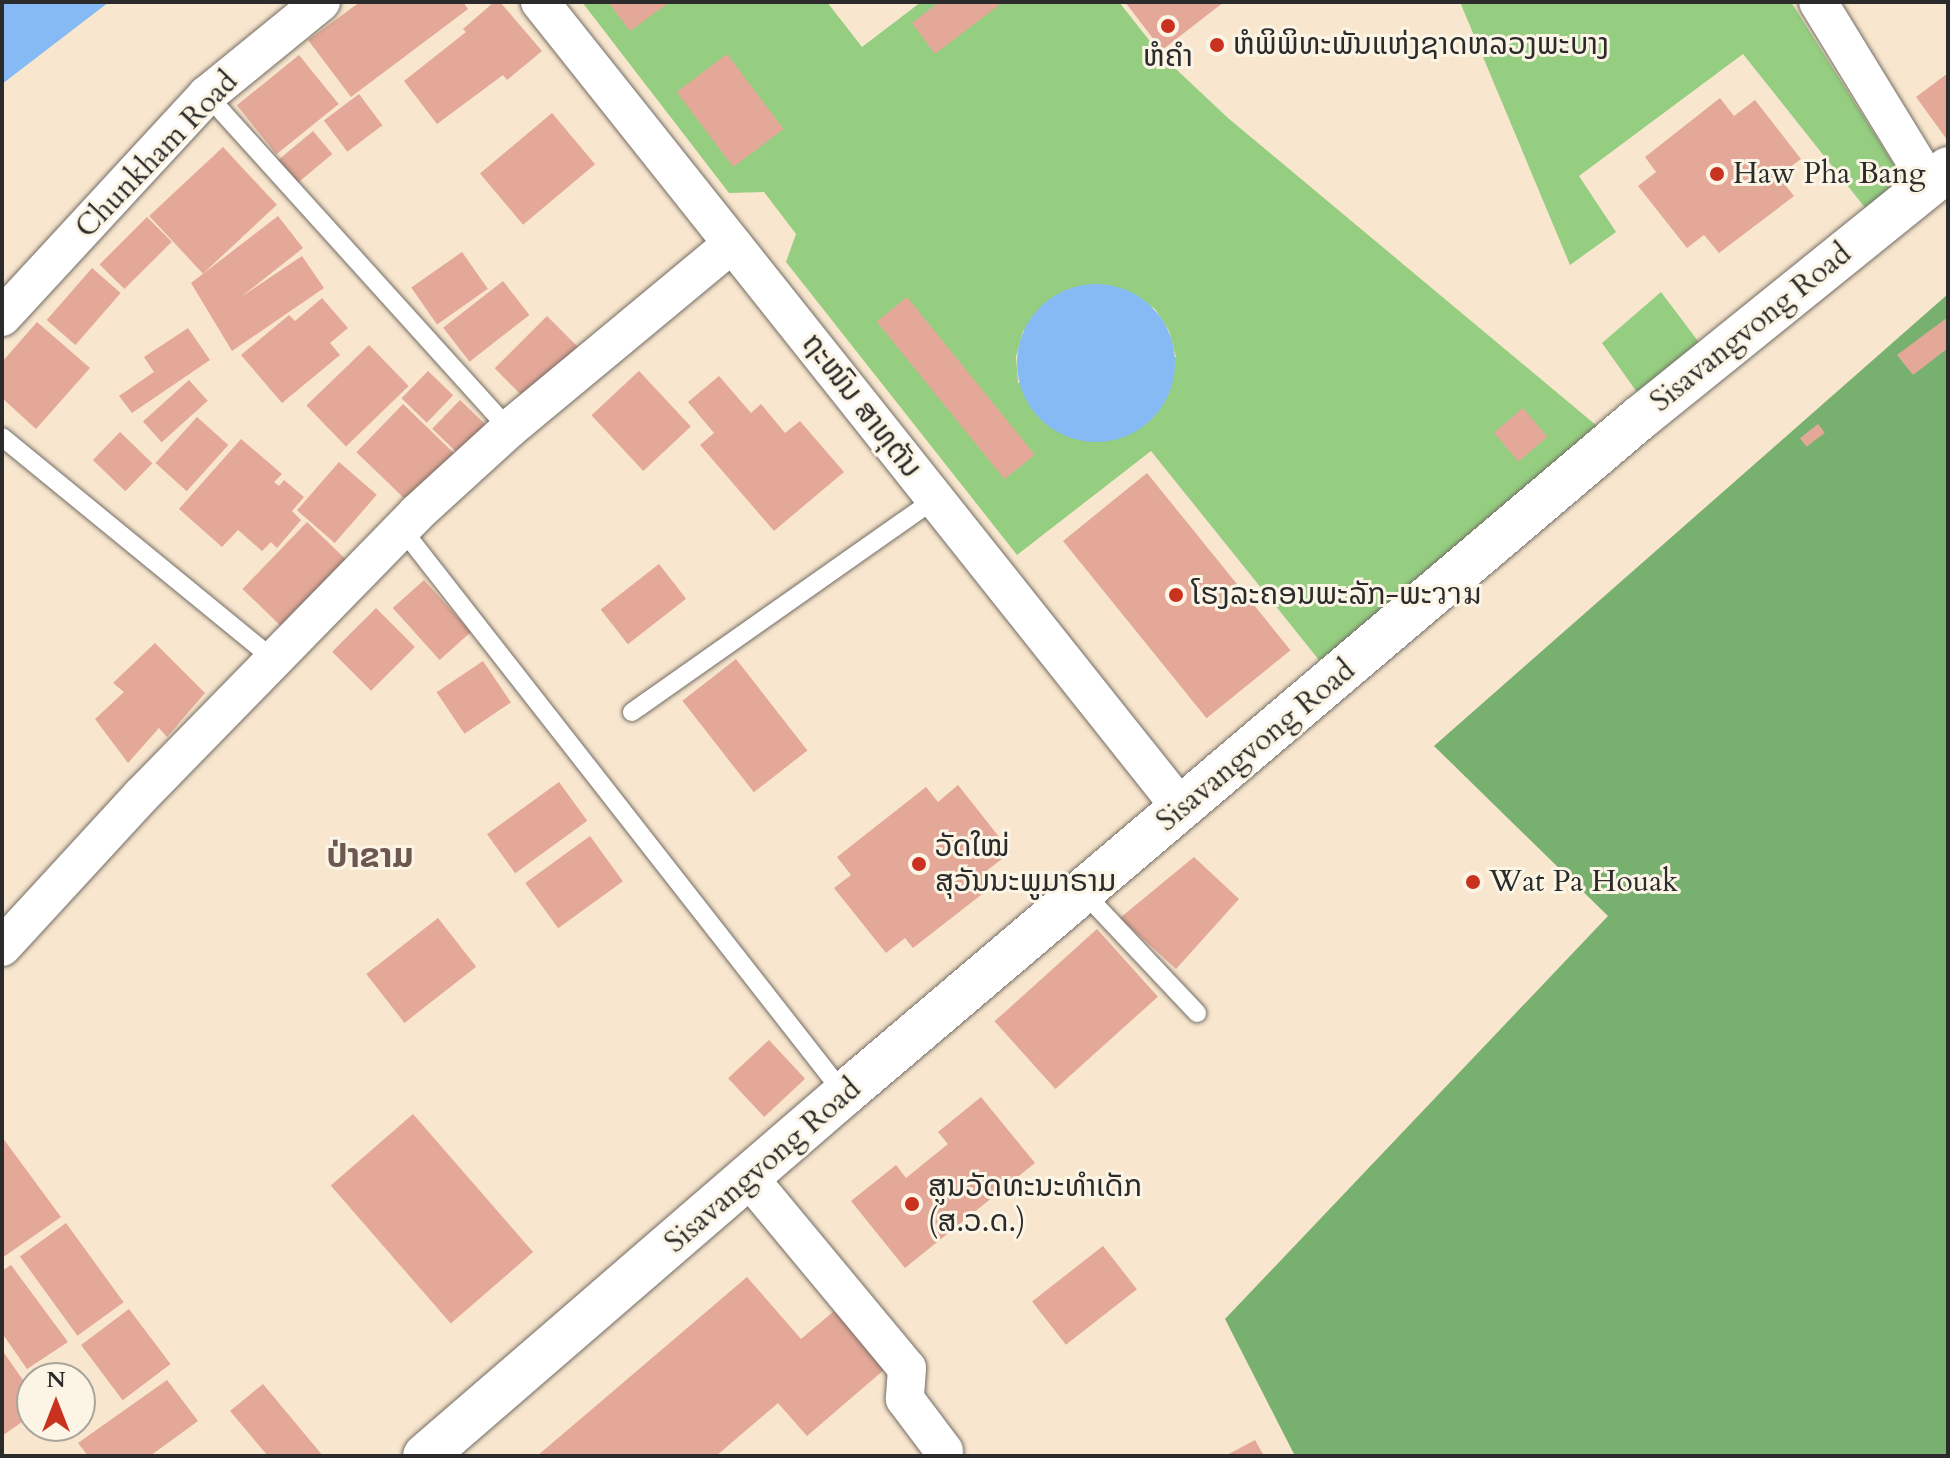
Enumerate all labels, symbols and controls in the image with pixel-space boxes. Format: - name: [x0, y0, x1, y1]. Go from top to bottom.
- marker: ຫໍຄຳ: [1159, 17, 1177, 35]
- place label: ຫໍພິພິທະພັນແຫ່ງຊາດຫລວງພະບາງ: [1233, 27, 1609, 63]
- marker: ຫໍພິພິທະພັນແຫ່ງຊາດຫລວງພະບາງ: [1208, 36, 1226, 54]
- place label: ຫໍຄຳ: [1143, 39, 1193, 75]
- street label: Chunkham Road: [68, 64, 246, 246]
- place label: Haw Pha Bang: [1733, 156, 1926, 192]
- marker: Haw Pha Bang: [1708, 165, 1726, 183]
- street label: Sisavangvong Road: [1643, 236, 1859, 420]
- street label: ຖະໜົນ ສາທຸຕັນ: [793, 327, 929, 485]
- place label: ໂຮງລະຄອນພະລັກ-ພະวาม: [1192, 577, 1482, 613]
- marker: ໂຮງລະຄອນພະລັກ-ພະวาม: [1167, 586, 1185, 604]
- street label: Sisavangvong Road: [1150, 653, 1362, 839]
- place label: ວັດໃໝ່ ສຸວັນນະພູມາຣາມ: [935, 829, 1116, 900]
- district label: ປ່າຂາມ: [326, 837, 414, 877]
- marker: ວັດໃໝ່ ສຸວັນນະພູມາຣາມ: [910, 855, 928, 873]
- place label: Wat Pa Houak: [1489, 864, 1678, 900]
- marker: Wat Pa Houak: [1464, 873, 1482, 891]
- street label: Sisavangvong Road: [658, 1071, 868, 1261]
- place label: ສູນວັດທະນະທຳເດັກ (ສ.ວ.ດ.): [928, 1169, 1142, 1240]
- marker: ສູນວັດທະນະທຳເດັກ (ສ.ວ.ດ.): [903, 1195, 921, 1213]
- north arrow: [16, 1362, 96, 1442]
- text: N: [46, 1365, 66, 1395]

